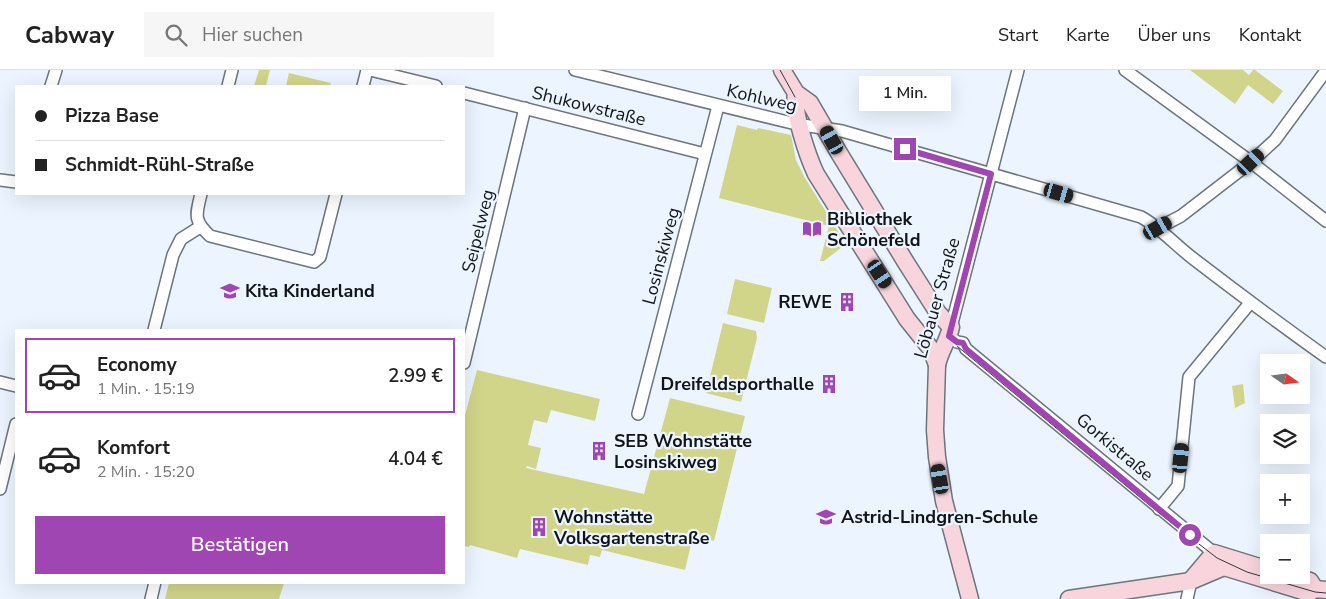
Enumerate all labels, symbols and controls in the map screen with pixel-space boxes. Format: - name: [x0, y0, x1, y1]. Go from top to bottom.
- search box: [144, 12, 494, 57]
- text: Cabway: [25, 19, 114, 51]
- icon: search: [162, 21, 190, 49]
- text: Hier suchen: [202, 22, 303, 48]
- text: Start: [998, 23, 1038, 47]
- text: Karte: [1066, 23, 1110, 47]
- text: Über uns: [1138, 23, 1211, 47]
- text: Kontakt: [1239, 23, 1301, 47]
- callout: 1 Min.: [859, 77, 951, 112]
- street label: Kohlweg: [724, 78, 800, 118]
- street label: Shukowstraße: [530, 80, 648, 132]
- text: 1 Min.: [883, 82, 927, 104]
- text: Pizza Base: [65, 103, 159, 129]
- car: [818, 123, 845, 157]
- route end: [894, 138, 916, 160]
- car: [1234, 146, 1267, 178]
- text: Schmidt-Rühl-Straße: [65, 152, 254, 178]
- car: [1042, 182, 1075, 204]
- street label: Seipelweg: [456, 187, 500, 275]
- street label: Losinskiweg: [637, 205, 685, 307]
- place label: Bibliothek Schönefeld: [827, 207, 921, 252]
- car: [1141, 214, 1174, 242]
- library icon: Bibliothek Schönefeld: [801, 218, 823, 240]
- street label: Löbauer Straße: [908, 235, 966, 361]
- car: [865, 257, 894, 291]
- place label: Kita Kinderland: [245, 279, 375, 303]
- school or university icon: Kita Kinderland: [219, 280, 241, 302]
- place label: REWE: [778, 290, 832, 314]
- building icon: REWE: [836, 291, 858, 313]
- text: Economy: [97, 352, 177, 378]
- icon: car: [37, 353, 82, 398]
- north arrow: [1260, 354, 1310, 404]
- map controls: [1260, 354, 1310, 584]
- text: 2.99 €: [388, 363, 443, 389]
- place label: Dreifeldsporthalle: [661, 372, 814, 396]
- building icon: Dreifeldsporthalle: [818, 373, 840, 395]
- text: 1 Min. · 15:19: [97, 378, 195, 400]
- street label: Gorkistraße: [1071, 408, 1159, 486]
- button: layers: [1260, 414, 1310, 464]
- place label: SEB Wohnstätte Losinskiweg: [614, 429, 752, 474]
- text: Komfort: [97, 435, 170, 461]
- icon: car: [37, 436, 82, 481]
- building icon: SEB Wohnstätte Losinskiweg: [588, 440, 610, 462]
- car: [1171, 442, 1190, 474]
- text: 4.04 €: [388, 446, 443, 472]
- text: 2 Min. · 15:20: [97, 461, 195, 483]
- car: [930, 463, 949, 495]
- button: +: [1260, 474, 1310, 524]
- place label: Wohnstätte Volksgartenstraße: [553, 505, 710, 550]
- place label: Astrid-Lindgren-Schule: [841, 505, 1038, 529]
- school or university icon: Astrid-Lindgren-Schule: [815, 506, 837, 528]
- button: Bestätigen: [35, 516, 445, 574]
- building icon: Wohnstätte Volksgartenstraße: [528, 516, 550, 538]
- route start: [1179, 524, 1201, 546]
- button: −: [1260, 534, 1310, 584]

